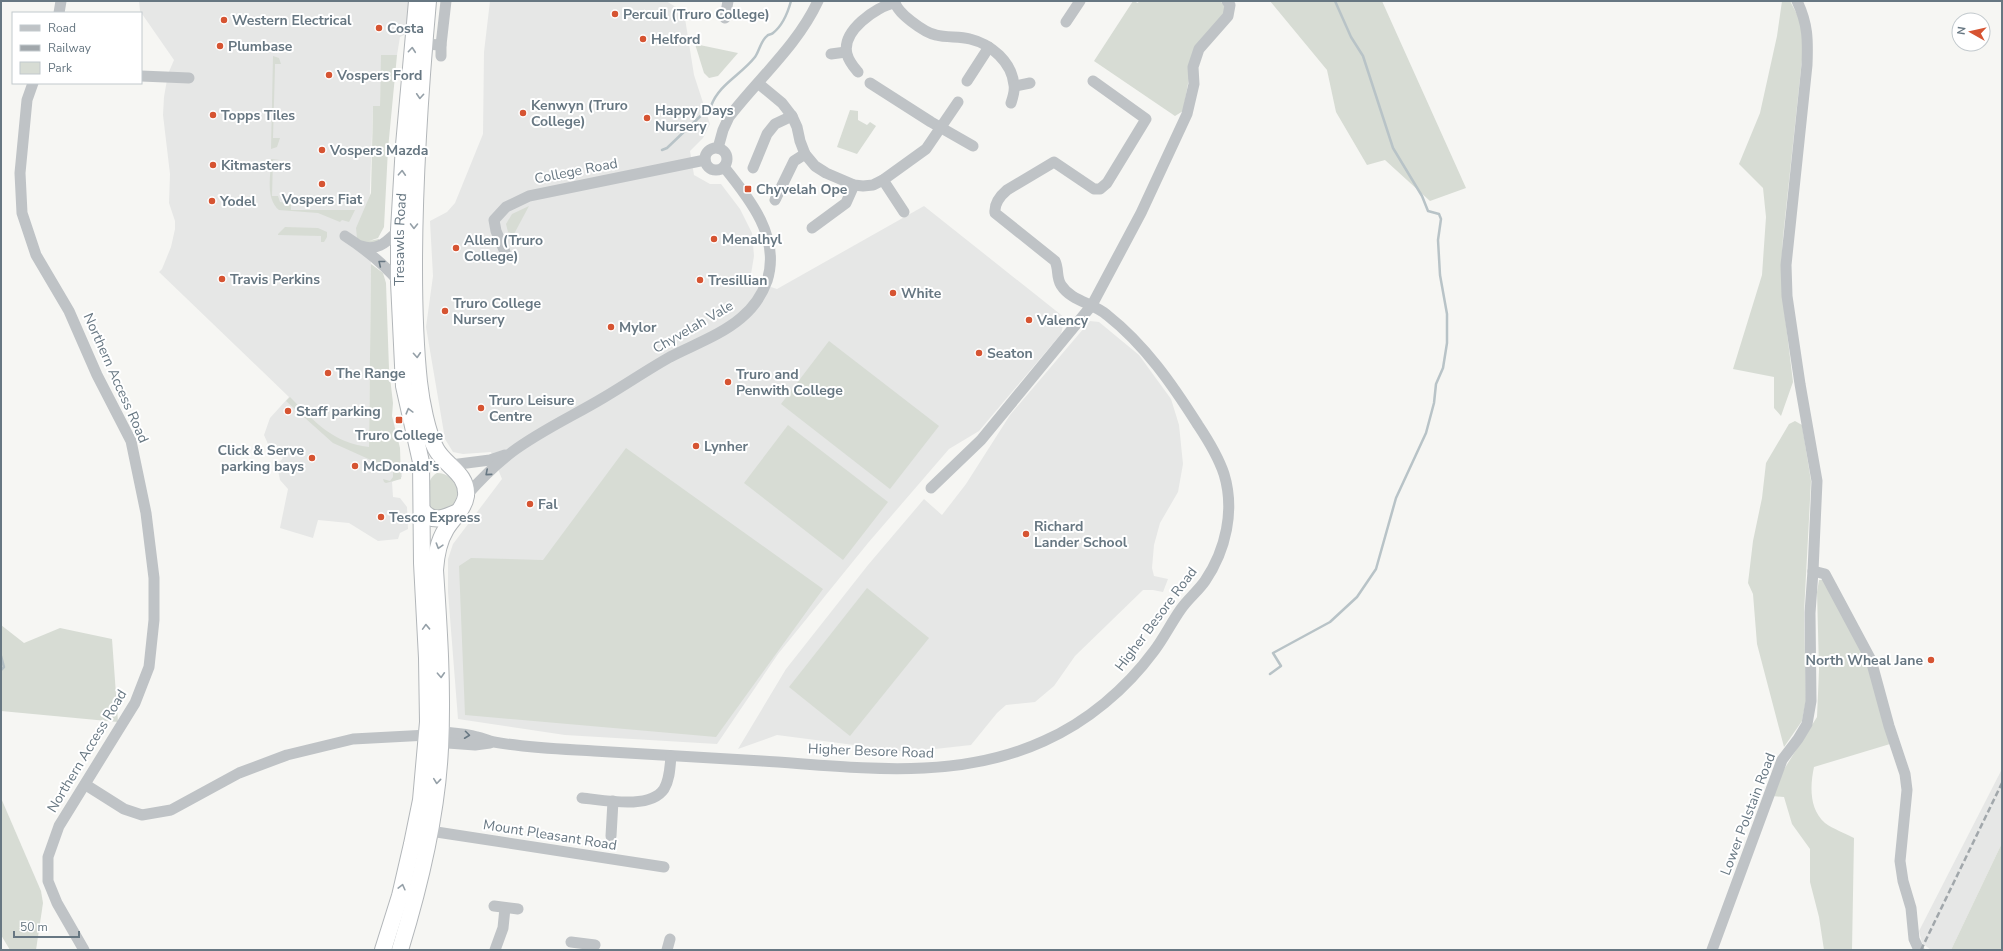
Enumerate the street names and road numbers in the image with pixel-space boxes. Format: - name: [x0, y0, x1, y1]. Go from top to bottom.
- street label: College Road: [533, 154, 619, 188]
- street label: Tresawls Road: [390, 193, 411, 286]
- street label: Chyvelah Vale: [649, 296, 737, 358]
- street label: Northern Access Road: [79, 310, 153, 446]
- street label: Higher Besore Road: [1110, 563, 1202, 675]
- street label: Northern Access Road: [43, 686, 131, 816]
- street label: Higher Besore Road: [808, 739, 934, 763]
- street label: Lower Polstain Road: [1716, 750, 1780, 878]
- street label: Mount Pleasant Road: [482, 815, 618, 855]

